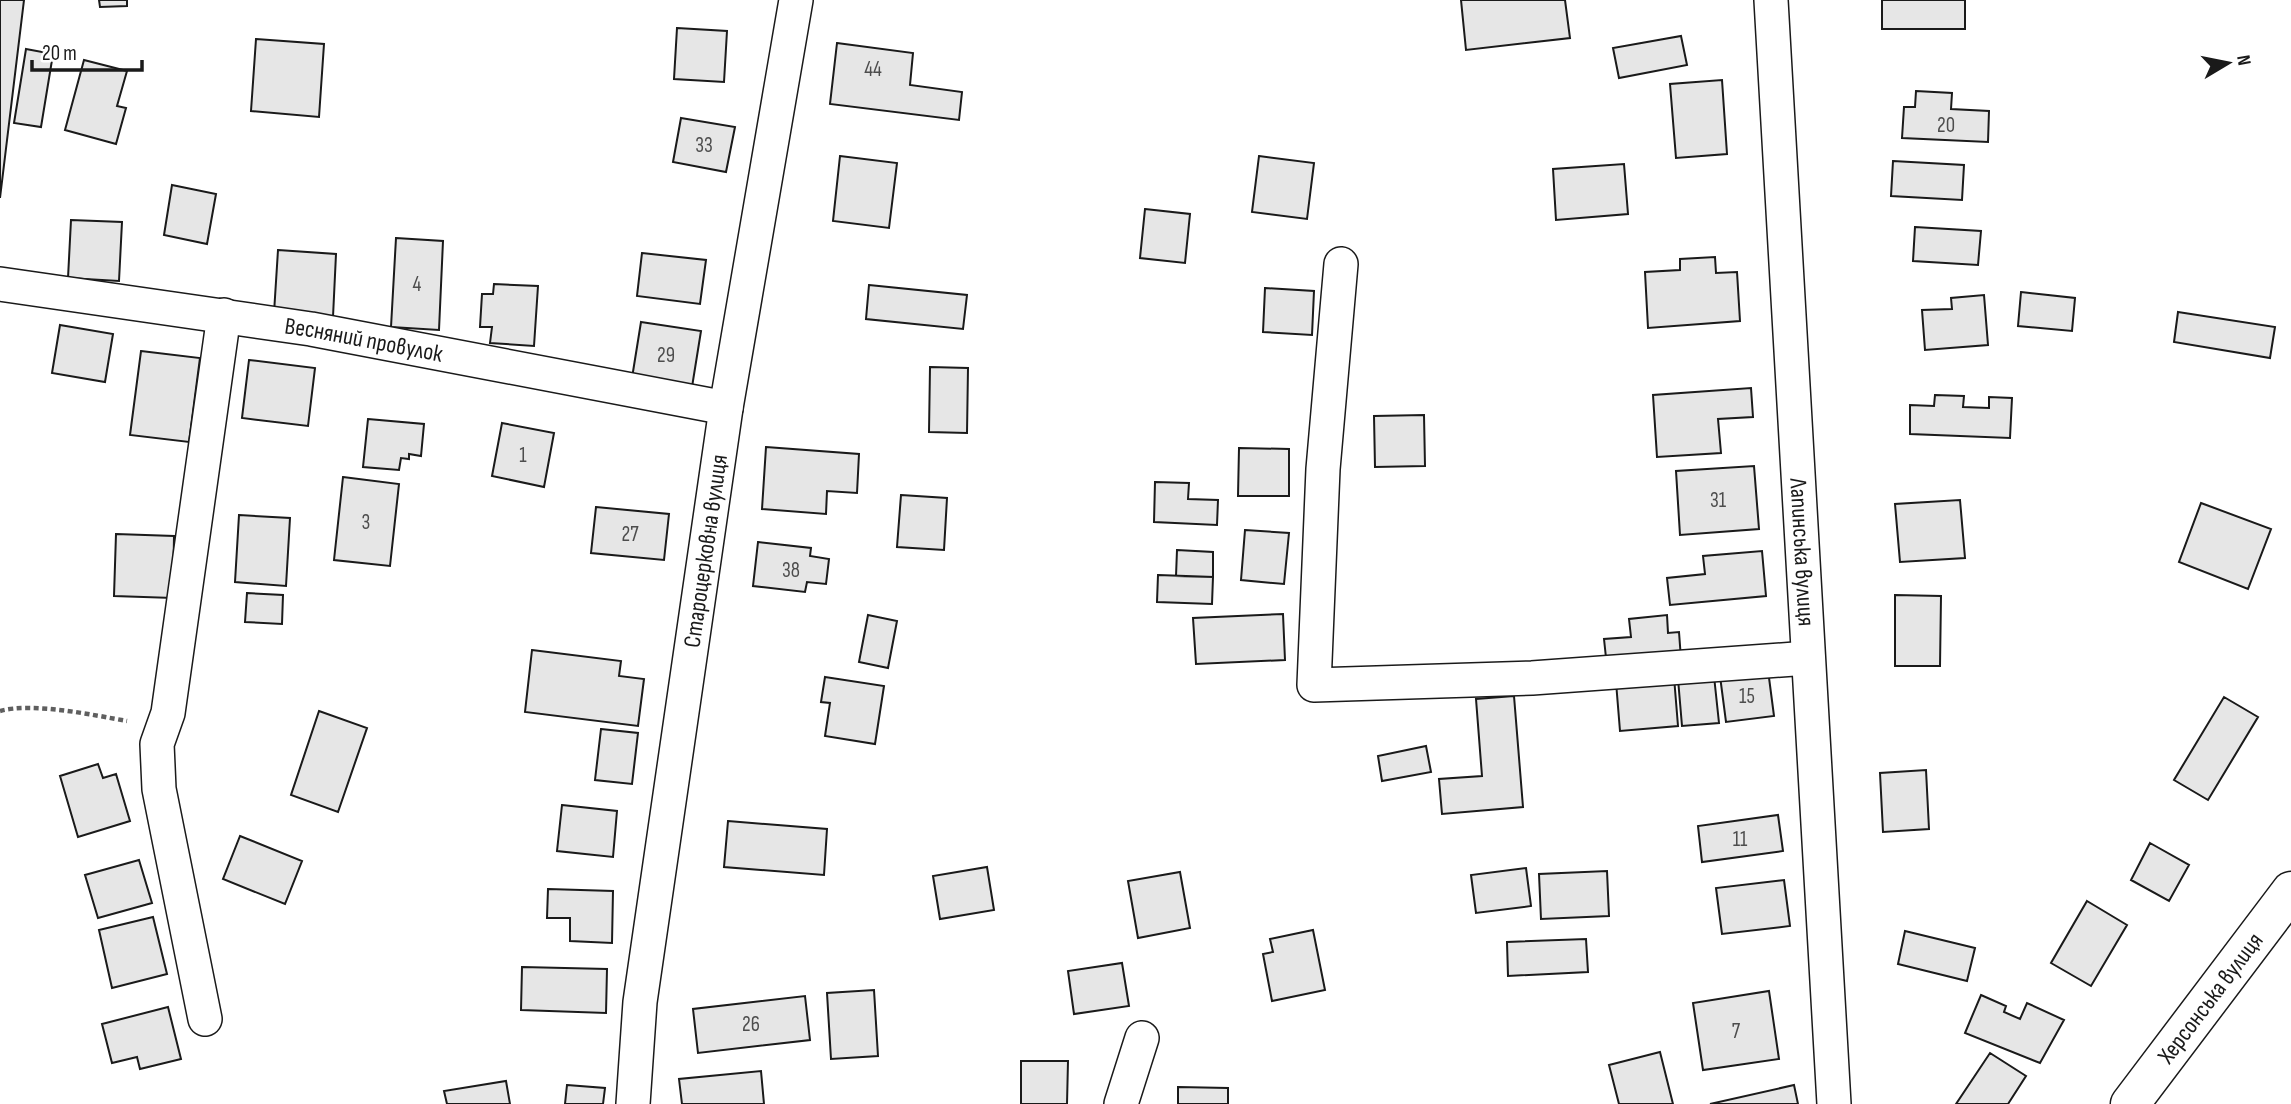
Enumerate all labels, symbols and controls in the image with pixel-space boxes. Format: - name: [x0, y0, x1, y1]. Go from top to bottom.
- scale bar: [32, 28, 142, 72]
- north arrow: [2193, 28, 2263, 98]
- text: 20 m: [42, 41, 77, 66]
- text: N: [2231, 53, 2255, 67]
- house number: 44: [864, 57, 882, 82]
- house number: 20: [1937, 113, 1955, 138]
- house number: 33: [695, 133, 713, 158]
- house number: 4: [413, 272, 422, 297]
- street label: Весняний провулок: [283, 311, 446, 369]
- house number: 29: [657, 343, 675, 368]
- house number: 1: [519, 443, 527, 468]
- street label: Староцерковна вулиця: [677, 453, 734, 649]
- street label: Лапинська вулиця: [1783, 476, 1821, 627]
- house number: 31: [1710, 488, 1727, 513]
- house number: 3: [362, 510, 370, 535]
- house number: 27: [621, 522, 639, 547]
- house number: 38: [782, 558, 800, 583]
- house number: 15: [1739, 684, 1755, 709]
- house number: 11: [1733, 827, 1748, 852]
- street label: Херсонська вулиця: [2151, 927, 2269, 1070]
- house number: 26: [742, 1012, 760, 1037]
- house number: 7: [1732, 1019, 1741, 1044]

